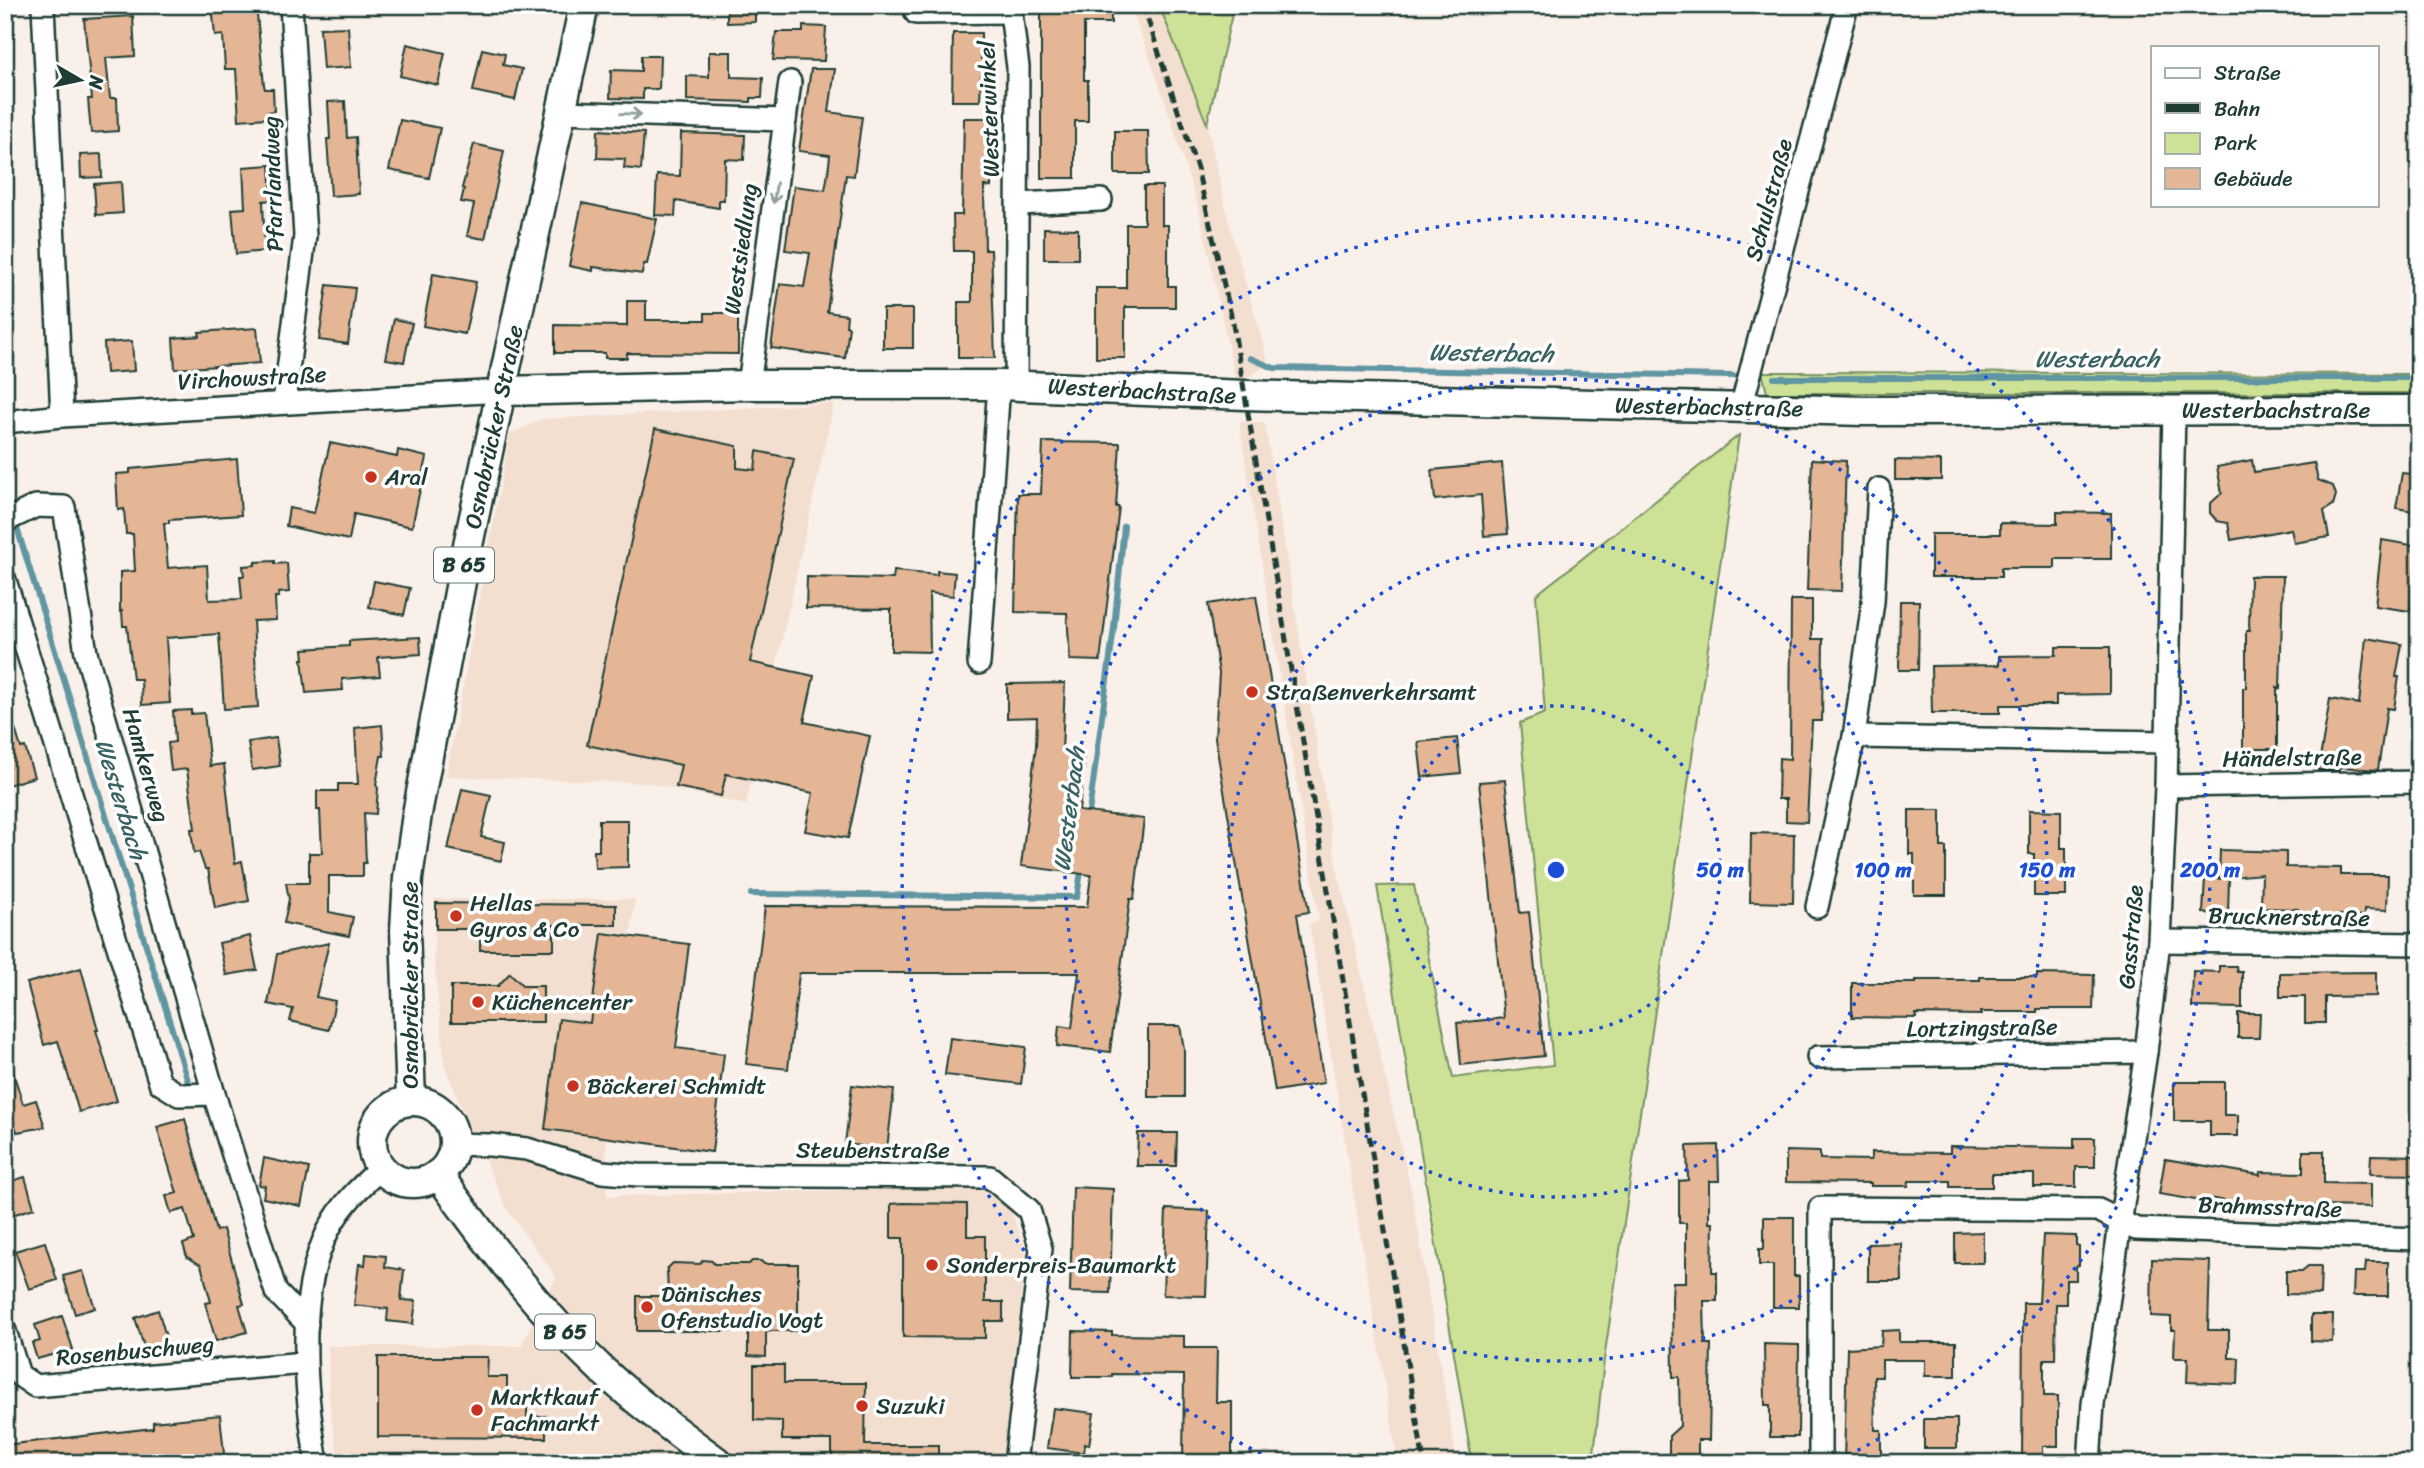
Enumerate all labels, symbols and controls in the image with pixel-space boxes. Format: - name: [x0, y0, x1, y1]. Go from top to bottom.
- street label: Westerwinkel: [966, 40, 1012, 178]
- north arrow: [46, 46, 116, 116]
- legend: [2151, 46, 2378, 206]
- text: Straße: [2214, 54, 2281, 92]
- text: N: [79, 73, 114, 92]
- text: Bahn: [2214, 90, 2260, 128]
- one-way arrow: [619, 108, 642, 121]
- street label: Pfarrlandweg: [250, 115, 296, 253]
- text: Park: [2214, 124, 2257, 162]
- street label: Schulstraße: [1733, 134, 1805, 266]
- text: Gebäude: [2214, 160, 2292, 198]
- street label: Westsiedlung: [712, 180, 771, 317]
- one-way arrow: [768, 181, 781, 204]
- street label: Osnabrücker Straße: [452, 321, 536, 533]
- water label: Westerbach: [1428, 331, 1556, 375]
- water label: Westerbach: [2035, 338, 2162, 380]
- street label: Virchowstraße: [176, 354, 328, 402]
- street label: Westerbachstraße: [1047, 366, 1237, 416]
- street label: Westerbachstraße: [1614, 385, 1804, 429]
- street label: Westerbachstraße: [2182, 390, 2370, 431]
- place label: Aral: [384, 457, 428, 498]
- marker: Aral: [363, 469, 379, 485]
- road number: B 65: [434, 548, 494, 582]
- place label: Straßenverkehrsamt: [1266, 672, 1477, 713]
- marker: Straßenverkehrsamt: [1244, 684, 1260, 700]
- street label: Hamkerweg: [110, 703, 182, 828]
- water label: Westerbach: [83, 733, 160, 867]
- street label: Händelstraße: [2222, 736, 2362, 780]
- water label: Westerbach: [1041, 742, 1098, 873]
- text: 50 m: [1696, 851, 1745, 889]
- text: 100 m: [1854, 851, 1912, 889]
- text: 150 m: [2019, 851, 2076, 889]
- text: 200 m: [2179, 851, 2241, 889]
- centre of rings: [1544, 858, 1568, 882]
- street label: Osnabrücker Straße: [390, 881, 431, 1089]
- place label: Hellas Gyros & Co: [470, 883, 580, 950]
- street label: Gasstraße: [2106, 883, 2156, 991]
- street label: Brucknerstraße: [2208, 895, 2370, 939]
- marker: Hellas Gyros & Co: [448, 908, 464, 924]
- place label: Küchencenter: [492, 982, 633, 1023]
- marker: Küchencenter: [470, 994, 486, 1010]
- street label: Lortzingstraße: [1906, 1006, 2058, 1050]
- place label: Bäckerei Schmidt: [587, 1066, 766, 1107]
- marker: Bäckerei Schmidt: [565, 1078, 581, 1094]
- street label: Steubenstraße: [796, 1130, 950, 1171]
- street label: Brahmsstraße: [2197, 1184, 2343, 1230]
- place label: Sonderpreis-Baumarkt: [946, 1245, 1176, 1286]
- marker: Sonderpreis-Baumarkt: [924, 1257, 940, 1273]
- place label: Dänisches Ofenstudio Vogt: [661, 1274, 823, 1341]
- marker: Dänisches Ofenstudio Vogt: [639, 1299, 655, 1315]
- road number: B 65: [535, 1314, 595, 1350]
- street label: Rosenbuschweg: [54, 1324, 216, 1378]
- place label: Marktkauf Fachmarkt: [491, 1377, 601, 1444]
- place label: Suzuki: [876, 1386, 945, 1427]
- marker: Suzuki: [854, 1398, 870, 1414]
- marker: Marktkauf Fachmarkt: [469, 1402, 485, 1418]

